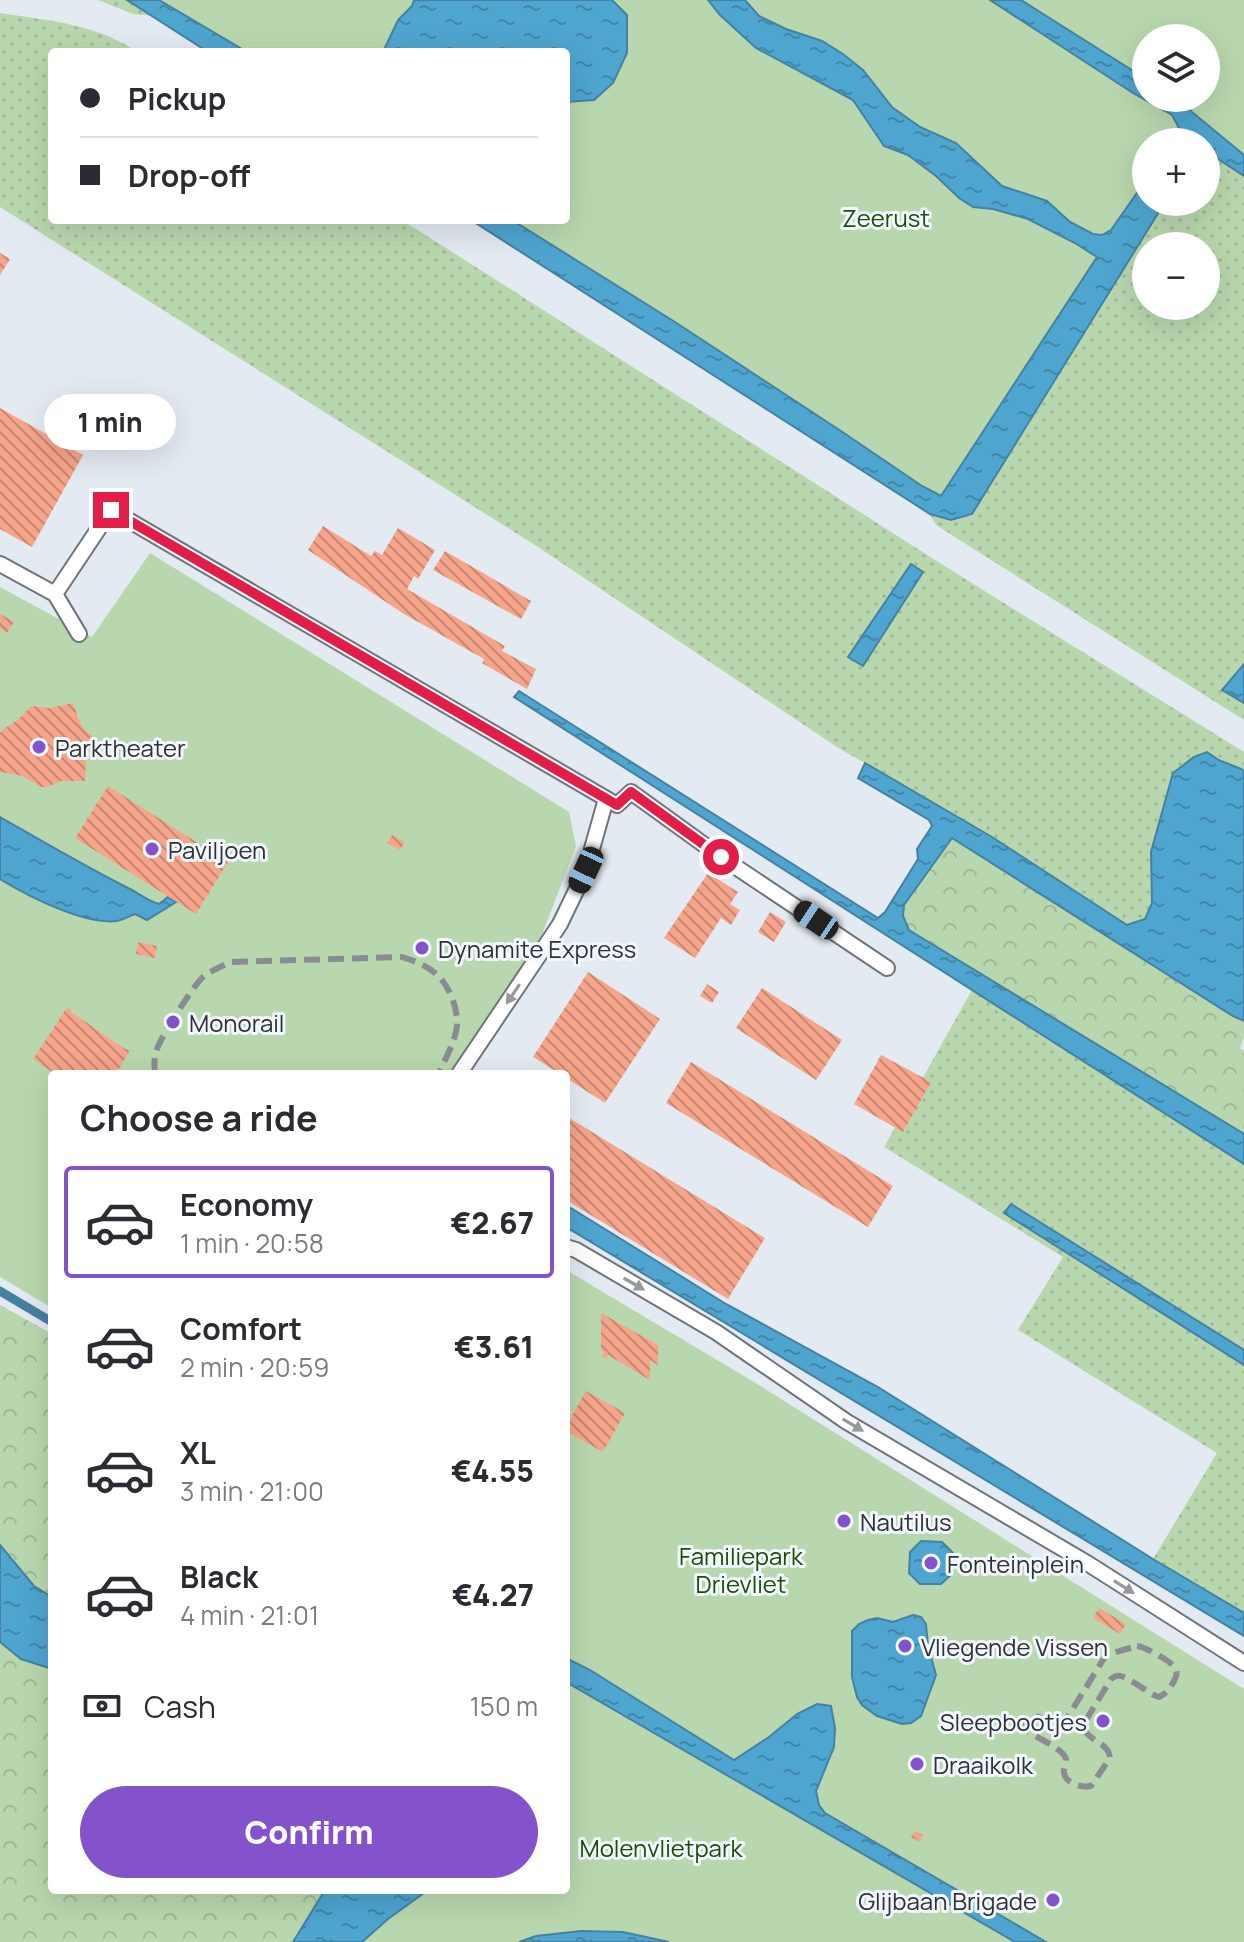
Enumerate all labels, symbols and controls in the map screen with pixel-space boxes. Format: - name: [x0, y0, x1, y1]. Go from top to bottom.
- map controls: [1132, 24, 1220, 320]
- button: layers: [1132, 24, 1220, 112]
- text: Pickup: [128, 78, 226, 119]
- button: +: [1132, 128, 1220, 216]
- text: Drop-off: [128, 155, 250, 196]
- park label: Zeerust: [842, 201, 930, 234]
- button: −: [1132, 232, 1220, 320]
- callout: 1 min: [45, 394, 177, 450]
- text: 1 min: [77, 404, 143, 440]
- route end: [93, 492, 129, 528]
- place label: Parktheater: [55, 731, 186, 764]
- marker: Parktheater: [30, 738, 48, 756]
- place label: Paviljoen: [168, 833, 266, 866]
- route start: [703, 839, 739, 875]
- marker: Paviljoen: [143, 840, 161, 858]
- car: [565, 843, 607, 897]
- car: [789, 897, 843, 943]
- place label: Dynamite Express: [438, 932, 636, 965]
- marker: Dynamite Express: [413, 939, 431, 957]
- one-way arrow: [506, 983, 521, 1005]
- place label: Monorail: [189, 1006, 284, 1039]
- marker: Monorail: [164, 1013, 182, 1031]
- text: Choose a ride: [80, 1093, 318, 1142]
- text: Economy: [180, 1184, 313, 1225]
- icon: car: [84, 1186, 156, 1258]
- text: €2.67: [450, 1202, 534, 1243]
- text: 1 min · 20:58: [180, 1225, 324, 1261]
- one-way arrow: [623, 1277, 645, 1291]
- text: Comfort: [180, 1308, 302, 1349]
- icon: car: [84, 1310, 156, 1382]
- text: €3.61: [454, 1326, 534, 1367]
- text: 2 min · 20:59: [180, 1349, 329, 1385]
- one-way arrow: [842, 1418, 864, 1432]
- text: XL: [180, 1432, 216, 1473]
- icon: car: [84, 1434, 156, 1506]
- text: €4.55: [451, 1450, 534, 1491]
- text: 3 min · 21:00: [180, 1473, 324, 1509]
- place label: Nautilus: [860, 1505, 952, 1538]
- marker: Nautilus: [835, 1512, 853, 1530]
- park label: Familiepark Drievliet: [679, 1539, 804, 1600]
- place label: Fonteinplein: [947, 1547, 1084, 1580]
- marker: Fonteinplein: [922, 1554, 940, 1572]
- text: Black: [180, 1556, 258, 1597]
- icon: car: [84, 1558, 156, 1630]
- text: €4.27: [452, 1574, 534, 1615]
- one-way arrow: [1113, 1579, 1135, 1593]
- text: 4 min · 21:01: [180, 1597, 319, 1633]
- place label: Vliegende Vissen: [921, 1630, 1108, 1663]
- marker: Vliegende Vissen: [896, 1637, 914, 1655]
- icon: cash: [80, 1684, 124, 1728]
- text: Cash: [144, 1686, 216, 1727]
- text: 150 m: [470, 1688, 538, 1724]
- place label: Sleepbootjes: [940, 1705, 1087, 1738]
- marker: Sleepbootjes: [1094, 1712, 1112, 1730]
- place label: Draaikolk: [933, 1748, 1034, 1781]
- marker: Draaikolk: [908, 1755, 926, 1773]
- button: Confirm: [80, 1786, 538, 1878]
- park label: Molenvlietpark: [579, 1831, 744, 1864]
- place label: Glijbaan Brigade: [858, 1884, 1037, 1917]
- marker: Glijbaan Brigade: [1044, 1891, 1062, 1909]

